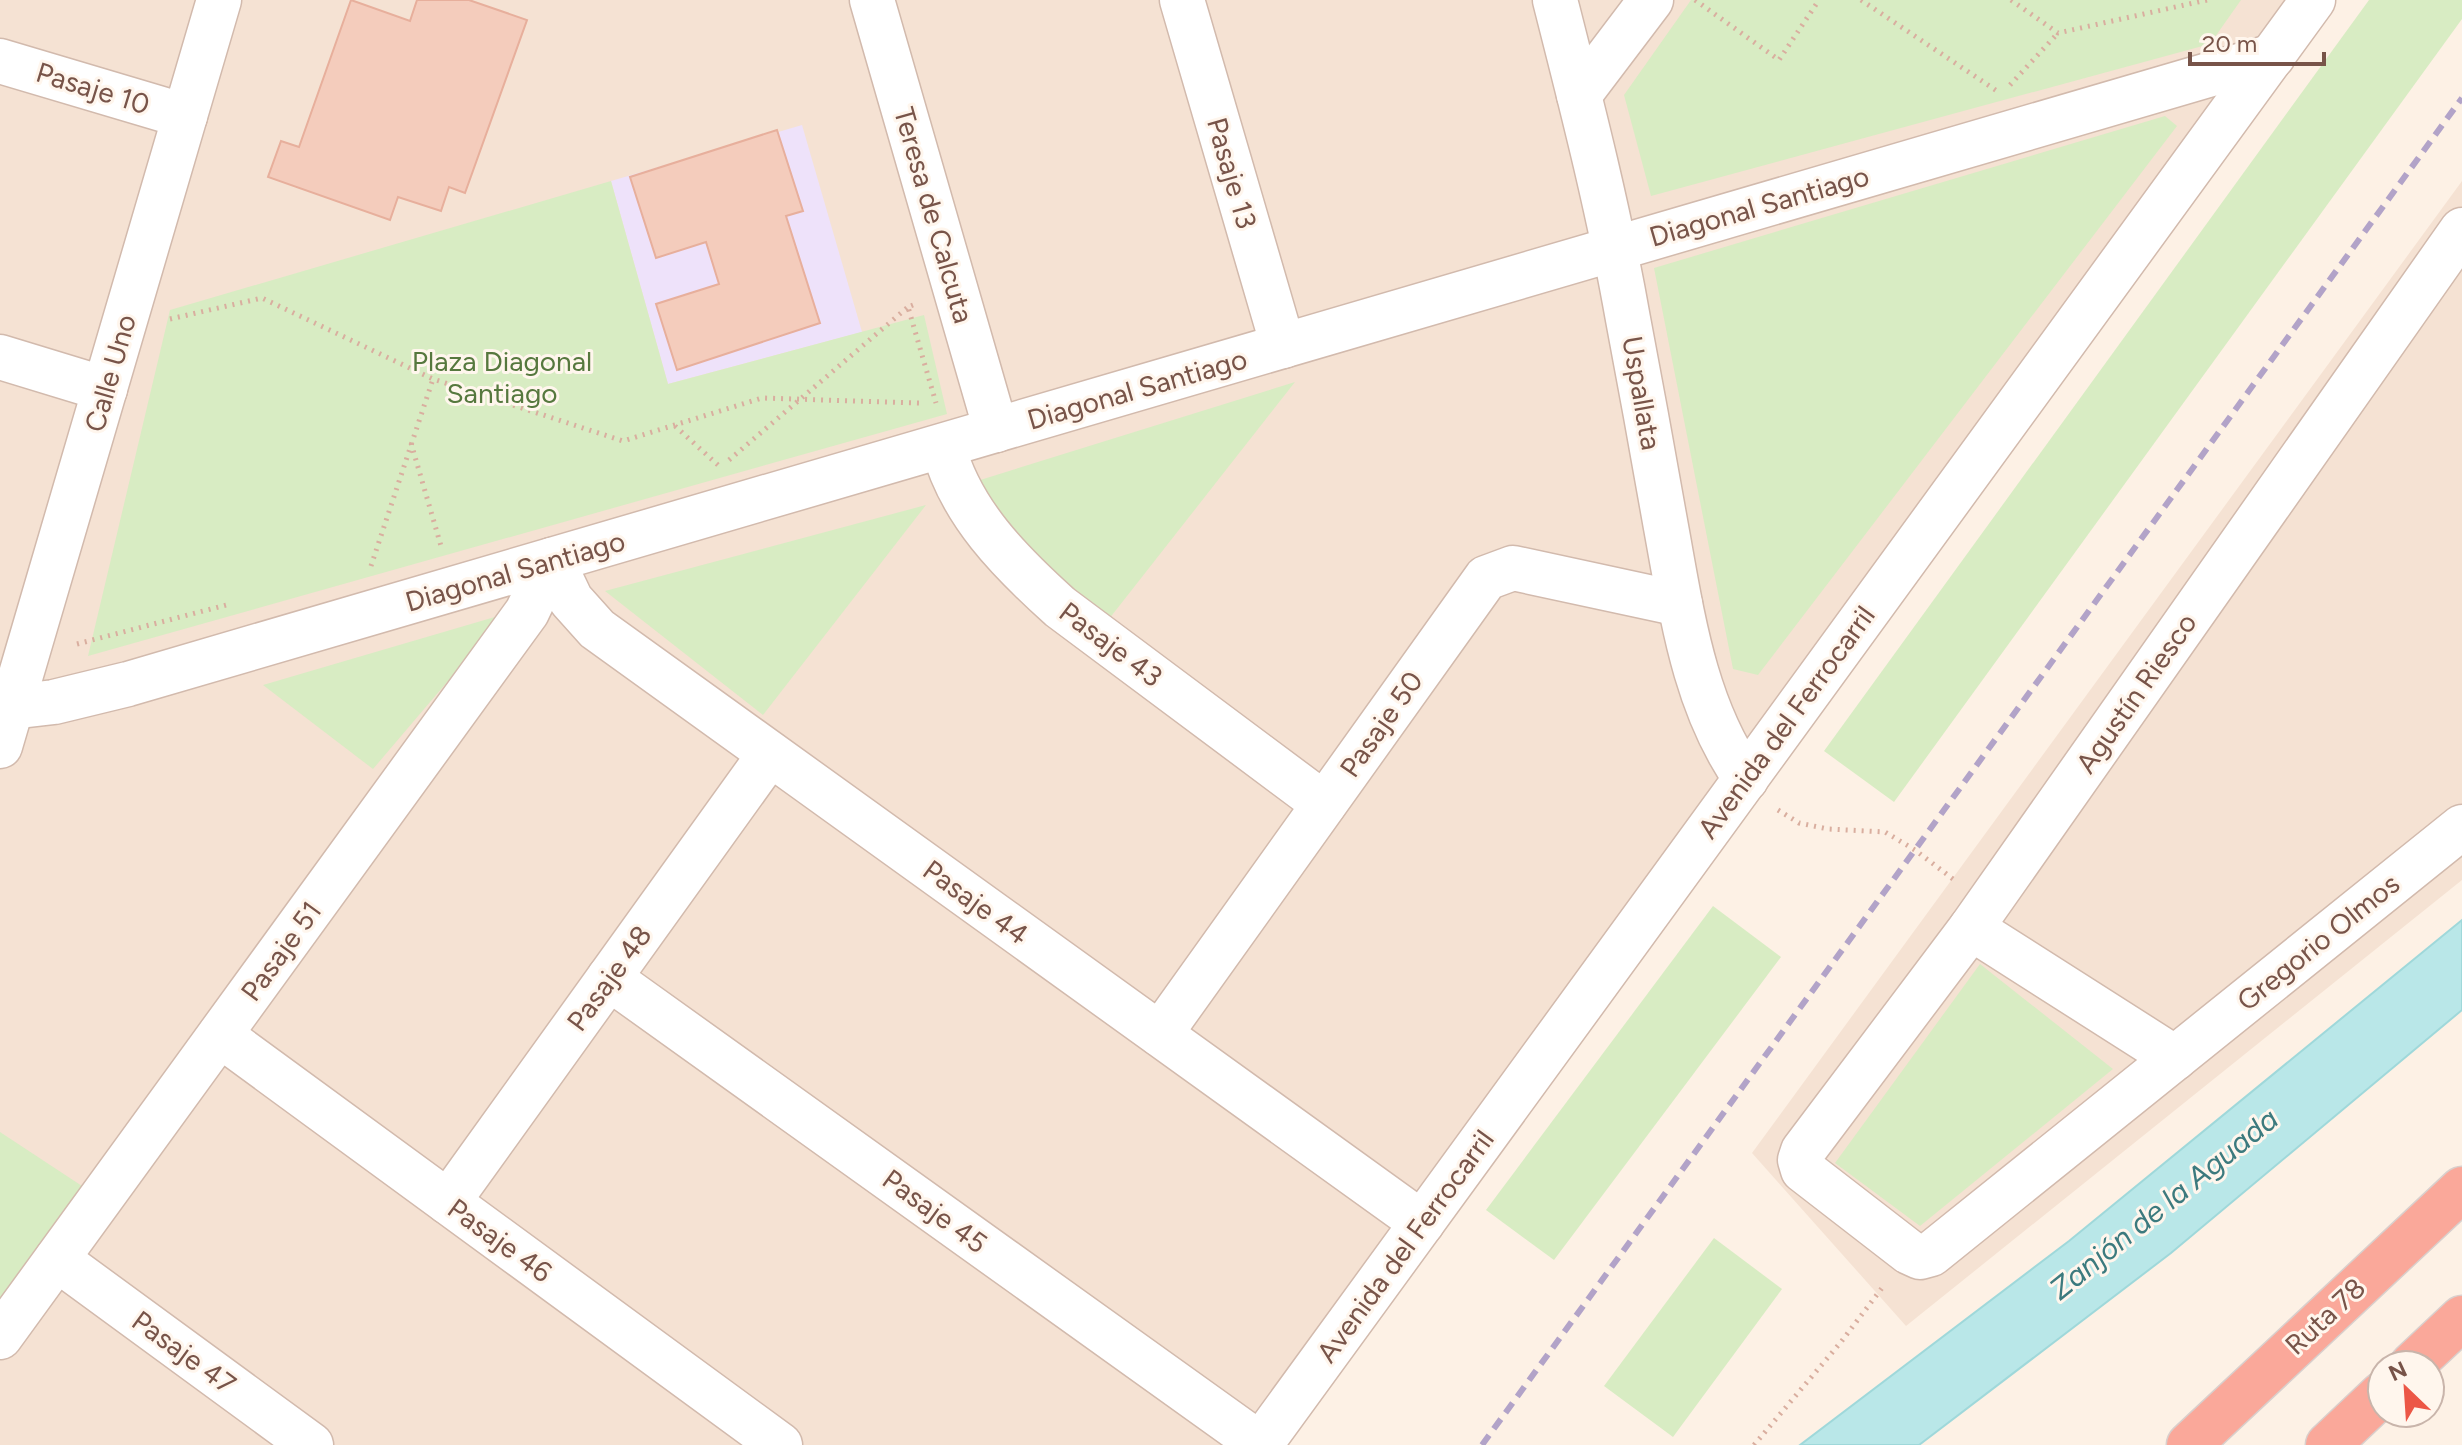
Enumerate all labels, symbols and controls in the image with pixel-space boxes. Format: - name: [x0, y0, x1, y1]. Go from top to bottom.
- scale bar: [2190, 16, 2324, 66]
- text: 20 m: [2202, 29, 2257, 58]
- street label: Pasaje 10: [32, 55, 154, 121]
- street label: Teresa de Calcuta: [887, 103, 981, 327]
- street label: Pasaje 13: [1200, 113, 1264, 233]
- street label: Diagonal Santiago: [1645, 158, 1873, 254]
- street label: Calle Uno: [77, 310, 143, 436]
- street label: Uspallata: [1615, 333, 1669, 453]
- street label: Diagonal Santiago: [1023, 341, 1251, 437]
- park label: Plaza Diagonal Santiago: [412, 344, 592, 410]
- street label: Diagonal Santiago: [401, 523, 629, 619]
- street label: Pasaje 43: [1053, 594, 1169, 694]
- street label: Avenida del Ferrocarril: [1690, 599, 1882, 845]
- street label: Agustín Riesco: [2068, 607, 2204, 779]
- street label: Pasaje 50: [1332, 665, 1430, 783]
- street label: Pasaje 44: [917, 852, 1035, 952]
- street label: Gregorio Olmos: [2230, 866, 2406, 1018]
- street label: Pasaje 51: [233, 895, 329, 1007]
- street label: Pasaje 48: [559, 919, 659, 1037]
- water label: Zanjón de la Aguada: [2042, 1100, 2285, 1307]
- street label: Avenida del Ferrocarril: [1309, 1123, 1501, 1369]
- street label: Pasaje 45: [876, 1162, 994, 1260]
- street label: Pasaje 46: [441, 1191, 559, 1289]
- street label: Ruta 78: [2278, 1270, 2372, 1362]
- street label: Pasaje 47: [126, 1303, 242, 1401]
- north arrow: [2366, 1349, 2446, 1429]
- text: N: [2384, 1355, 2411, 1387]

